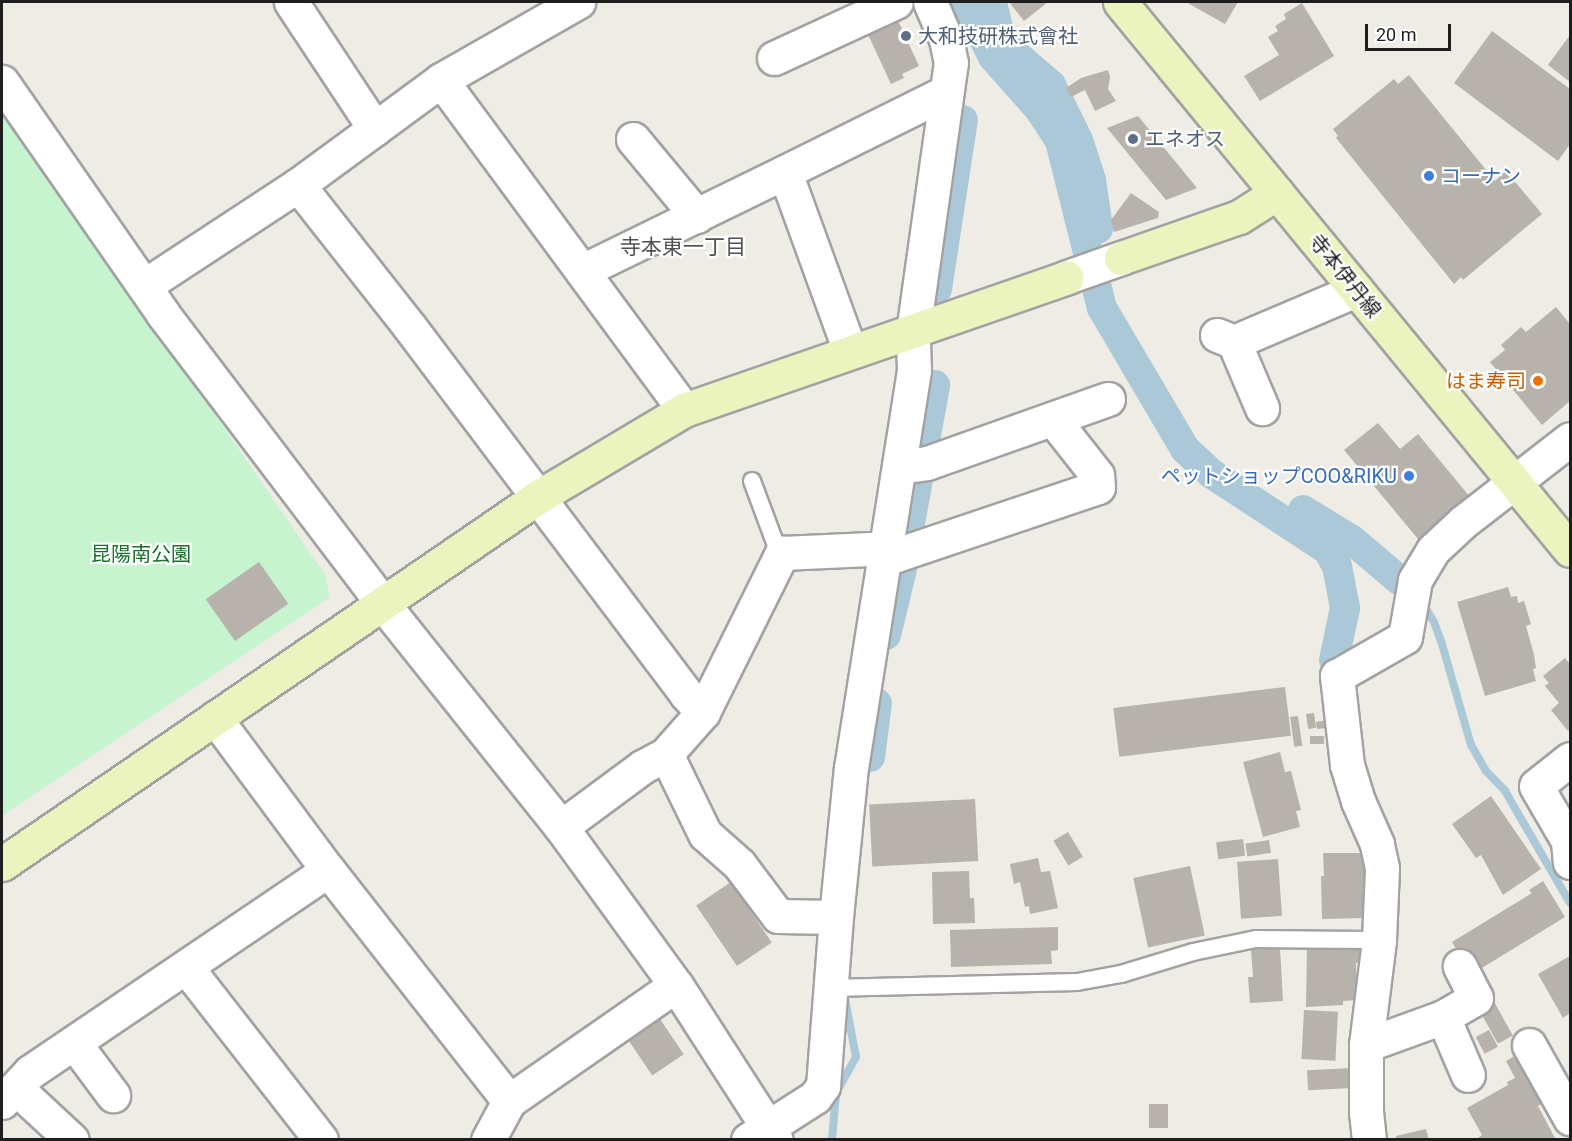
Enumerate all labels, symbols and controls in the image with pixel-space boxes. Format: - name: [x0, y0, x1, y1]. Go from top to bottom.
- scale bar: [1368, 12, 1454, 50]
- place label: 大和技研株式會社: [918, 24, 1078, 48]
- text: 20 m: [1376, 24, 1416, 45]
- marker: 大和技研株式會社: [899, 29, 913, 43]
- place label: エネオス: [1145, 127, 1225, 151]
- marker: エネオス: [1126, 132, 1140, 146]
- place label: コーナン: [1441, 164, 1521, 188]
- marker: コーナン: [1422, 169, 1436, 183]
- street label: 寺本伊丹線: [1304, 230, 1386, 322]
- district label: 寺本東一丁目: [620, 234, 746, 260]
- place label: はま寿司: [1446, 369, 1526, 393]
- marker: はま寿司: [1531, 374, 1545, 388]
- place label: ペットショップCOO&RIKU: [1161, 464, 1397, 488]
- marker: ペットショップCOO&RIKU: [1402, 469, 1416, 483]
- park label: 昆陽南公園: [91, 542, 191, 566]

